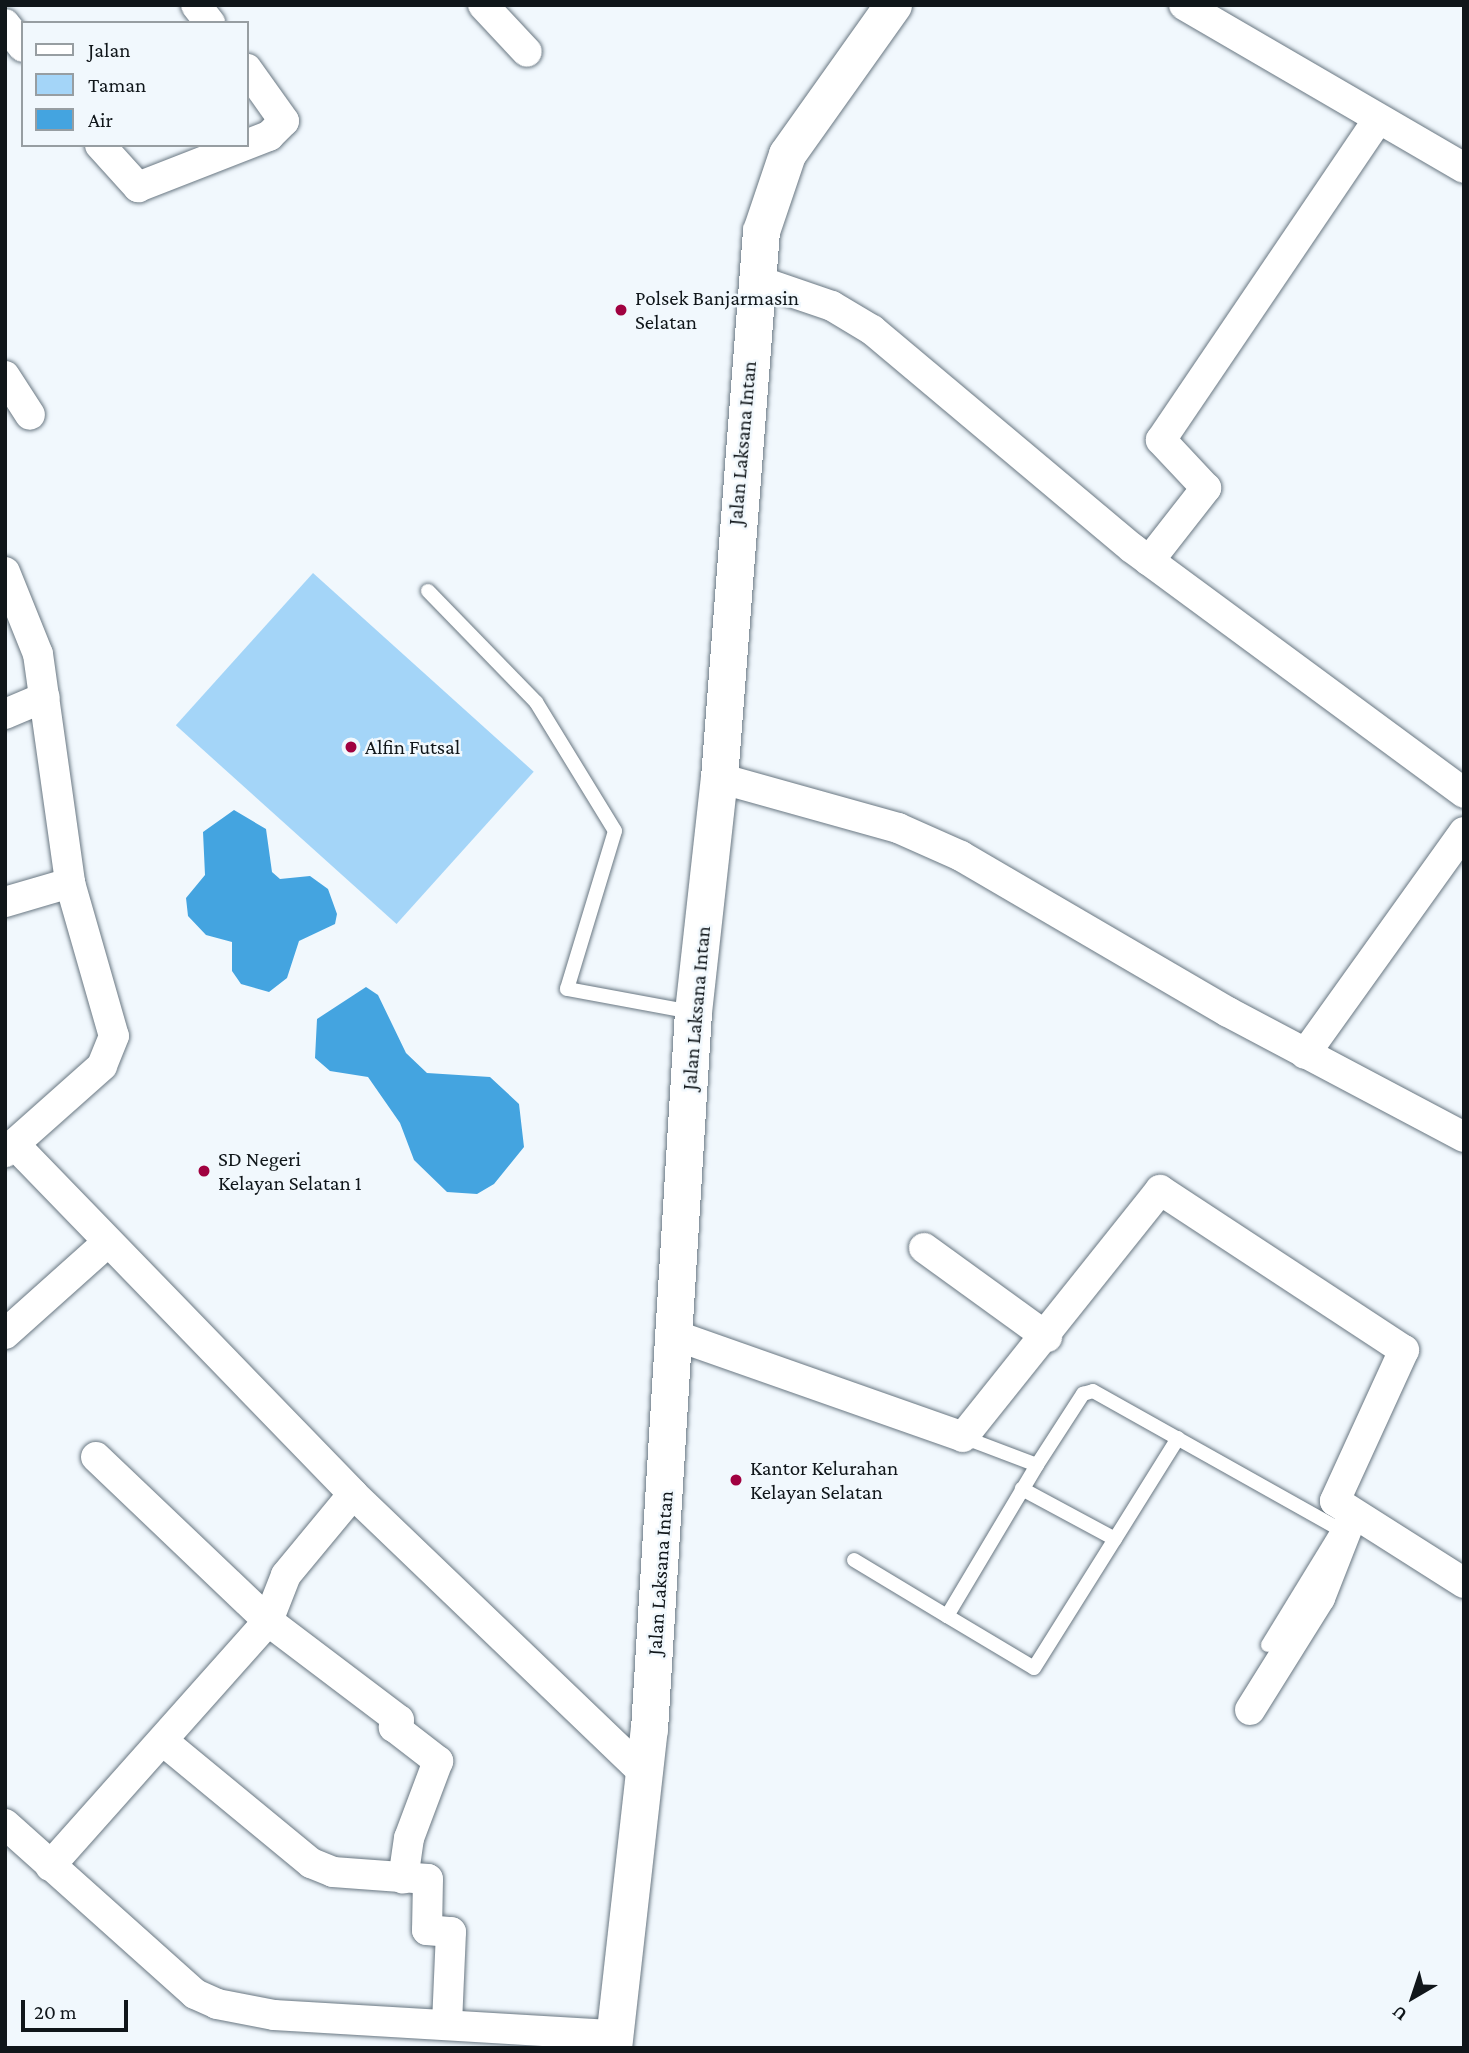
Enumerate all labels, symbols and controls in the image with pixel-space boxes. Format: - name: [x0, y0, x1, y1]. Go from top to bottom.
- legend: [21, 21, 248, 147]
- text: Jalan: [88, 38, 130, 62]
- text: Taman: [88, 73, 146, 97]
- text: Air: [88, 108, 113, 132]
- place label: Polsek Banjarmasin Selatan: [635, 285, 799, 335]
- marker: Polsek Banjarmasin Selatan: [613, 302, 629, 318]
- street label: Jalan Laksana Intan: [722, 360, 762, 526]
- place label: Alfin Futsal: [365, 734, 460, 760]
- marker: Alfin Futsal: [343, 739, 359, 755]
- street label: Jalan Laksana Intan: [676, 925, 716, 1091]
- place label: SD Negeri Kelayan Selatan 1: [218, 1146, 362, 1196]
- marker: SD Negeri Kelayan Selatan 1: [196, 1163, 212, 1179]
- place label: Kantor Kelurahan Kelayan Selatan: [750, 1455, 898, 1505]
- marker: Kantor Kelurahan Kelayan Selatan: [728, 1472, 744, 1488]
- street label: Jalan Laksana Intan: [642, 1490, 678, 1656]
- north arrow: [1378, 1962, 1448, 2032]
- scale bar: [24, 1986, 131, 2030]
- text: 20 m: [34, 2000, 77, 2024]
- text: U: [1388, 2001, 1411, 2026]

